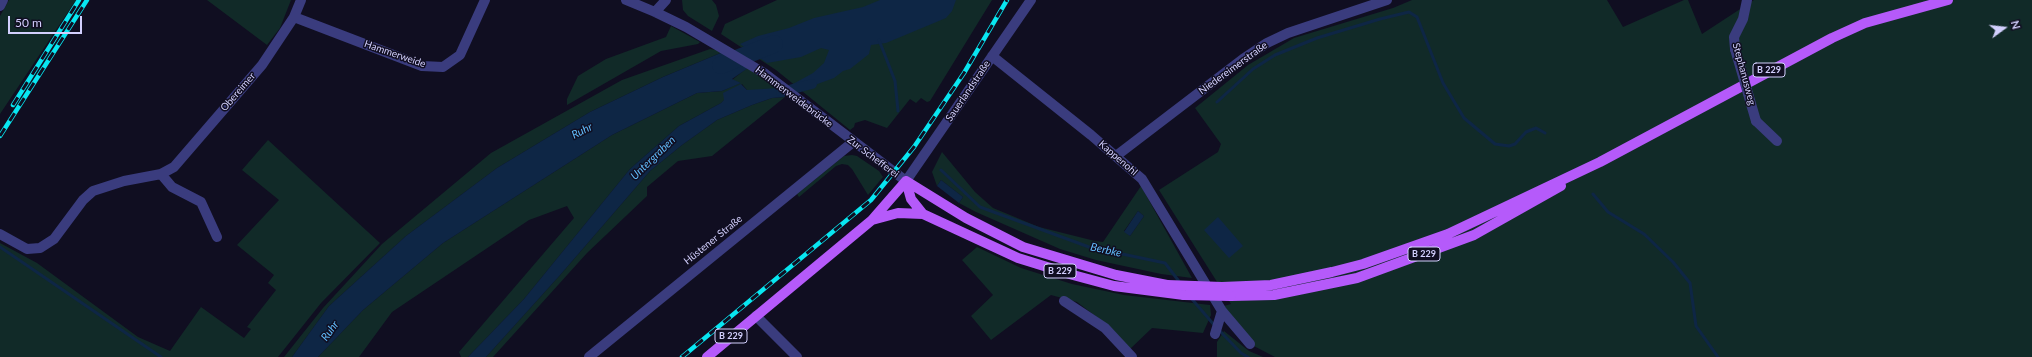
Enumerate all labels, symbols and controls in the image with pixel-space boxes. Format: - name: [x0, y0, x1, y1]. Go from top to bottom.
- scale bar: [10, 8, 84, 34]
- north arrow: [1984, 8, 2024, 48]
- text: 50 m: [15, 15, 42, 30]
- text: N: [2009, 19, 2023, 31]
- street label: Hammerweide: [363, 38, 427, 70]
- street label: Niedereimerstraße: [1196, 39, 1270, 97]
- street label: Stephanusweg: [1730, 42, 1758, 106]
- street label: Sauerlandstraße: [943, 58, 993, 124]
- road number: B 229: [1753, 63, 1785, 77]
- street label: Hammerweidebrücke: [753, 64, 835, 130]
- street label: Obereimer: [218, 70, 258, 114]
- water label: Ruhr: [569, 120, 595, 142]
- water label: Untergraben: [628, 133, 678, 183]
- street label: Zur Schefferei: [845, 134, 901, 180]
- street label: Kappenohl: [1096, 138, 1140, 178]
- street label: Hüstener Straße: [681, 213, 745, 267]
- water label: Berbke: [1089, 240, 1123, 260]
- road number: B 229: [1408, 247, 1440, 261]
- road number: B 229: [1044, 264, 1076, 278]
- water label: Ruhr: [318, 318, 342, 344]
- road number: B 229: [715, 329, 747, 343]

